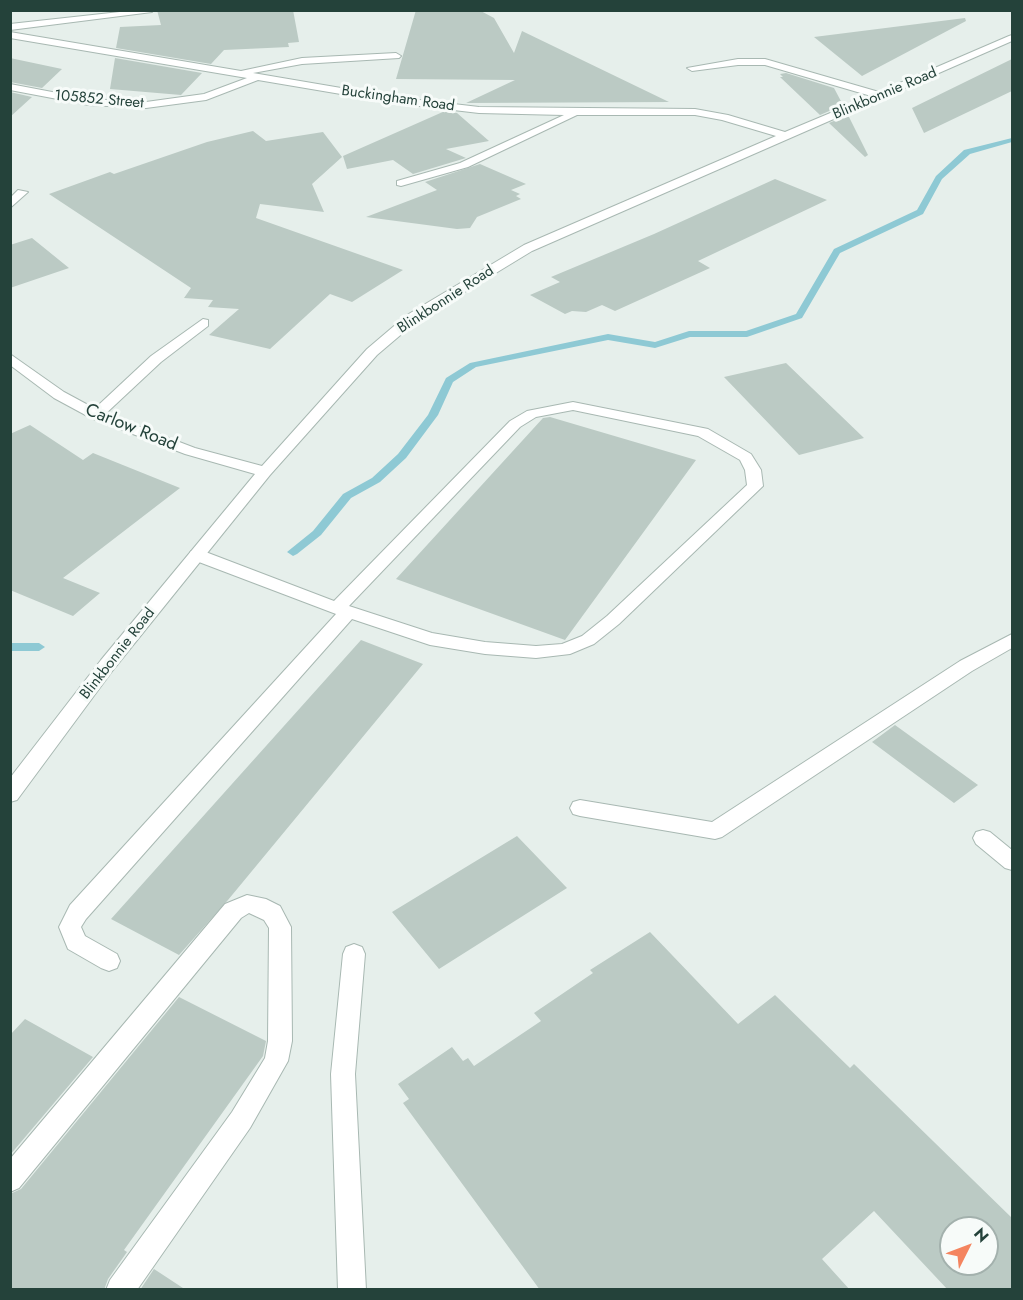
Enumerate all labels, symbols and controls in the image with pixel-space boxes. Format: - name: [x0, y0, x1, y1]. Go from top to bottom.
- street label: Blinkbonnie Road: [830, 64, 940, 124]
- street label: Buckingham Road: [340, 82, 456, 116]
- street label: 105852 Street: [54, 87, 144, 113]
- street label: Blinkbonnie Road: [394, 262, 498, 338]
- street label: Carlow Road: [82, 400, 180, 456]
- street label: Blinkbonnie Road: [77, 605, 159, 703]
- north arrow: [939, 1216, 999, 1276]
- text: N: [968, 1223, 994, 1247]

